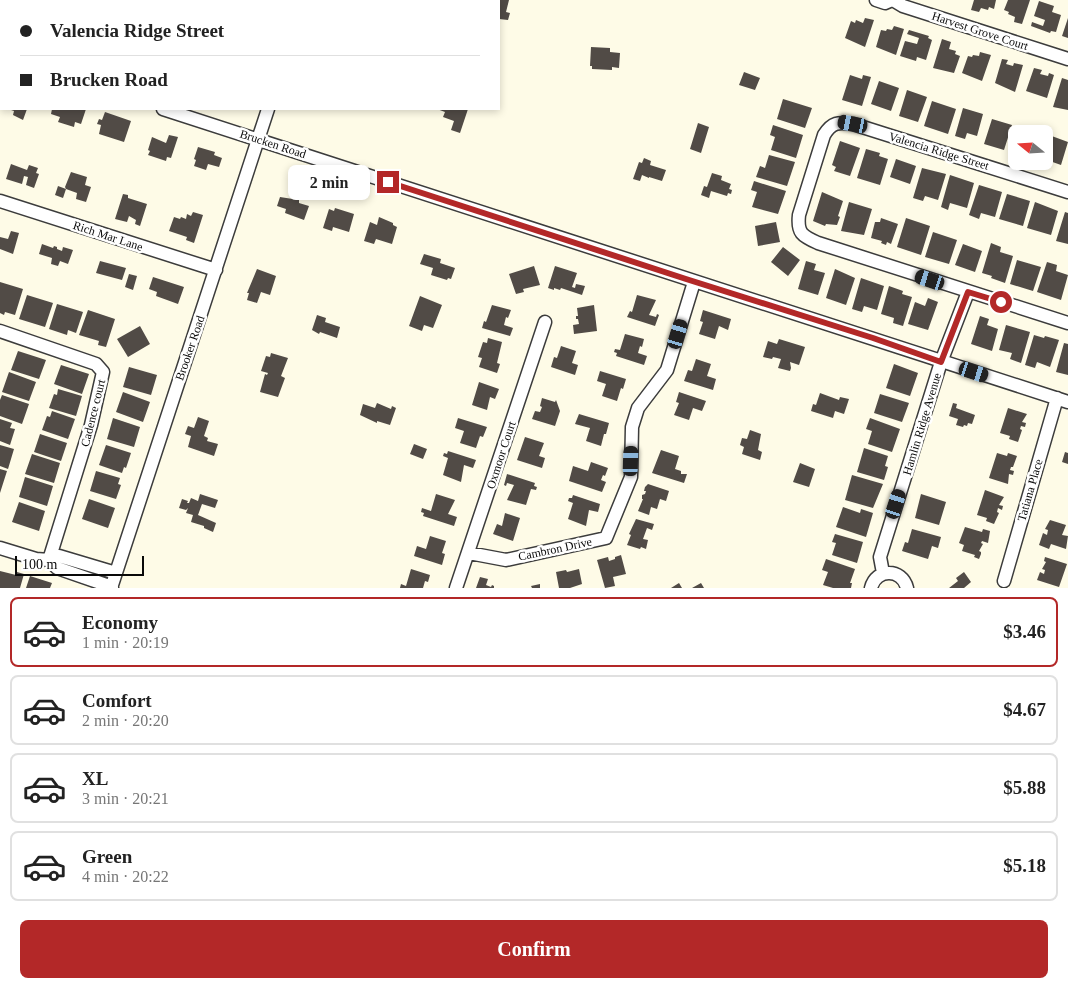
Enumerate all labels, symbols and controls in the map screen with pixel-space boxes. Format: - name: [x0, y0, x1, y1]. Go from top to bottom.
- street label: Harvest Grove Court: [930, 9, 1031, 53]
- text: Valencia Ridge Street: [50, 20, 224, 41]
- text: Brucken Road: [50, 69, 168, 90]
- car: [836, 114, 869, 134]
- north arrow: [1008, 125, 1052, 170]
- map controls: [1008, 125, 1053, 170]
- street label: Brucken Road: [238, 127, 308, 161]
- street label: Valencia Ridge Street: [887, 129, 991, 173]
- callout: 2 min: [288, 164, 370, 200]
- route end: [377, 171, 399, 193]
- text: 2 min: [310, 174, 348, 191]
- street label: Rich Mar Lane: [71, 218, 145, 254]
- car: [913, 268, 946, 292]
- route start: [990, 291, 1012, 313]
- street label: Brooker Road: [172, 314, 208, 382]
- car: [666, 317, 689, 351]
- car: [957, 360, 990, 384]
- street label: Hamlin Ridge Avenue: [900, 371, 944, 477]
- street label: Cadence court: [78, 377, 108, 448]
- street label: Oxmoor Court: [483, 419, 519, 491]
- car: [622, 446, 639, 476]
- street label: Tatiana Place: [1014, 457, 1046, 523]
- car: [884, 487, 907, 521]
- street label: Cambron Drive: [517, 534, 593, 564]
- scale bar: [15, 553, 144, 576]
- text: 100 m: [22, 557, 57, 572]
- icon: car: [22, 610, 67, 655]
- text: Economy: [82, 612, 158, 633]
- text: $3.46: [1003, 621, 1046, 642]
- text: 1 min · 20:19: [82, 634, 169, 651]
- icon: car: [22, 688, 67, 733]
- text: Comfort: [82, 690, 152, 711]
- text: $4.67: [1003, 699, 1046, 720]
- text: 2 min · 20:20: [82, 712, 169, 729]
- icon: car: [22, 766, 67, 811]
- text: XL: [82, 768, 108, 789]
- text: $5.88: [1003, 777, 1046, 798]
- text: 3 min · 20:21: [82, 790, 169, 807]
- icon: car: [22, 844, 67, 889]
- text: Green: [82, 846, 132, 867]
- text: $5.18: [1003, 855, 1046, 876]
- text: 4 min · 20:22: [82, 868, 169, 885]
- button: Confirm: [20, 920, 1048, 978]

